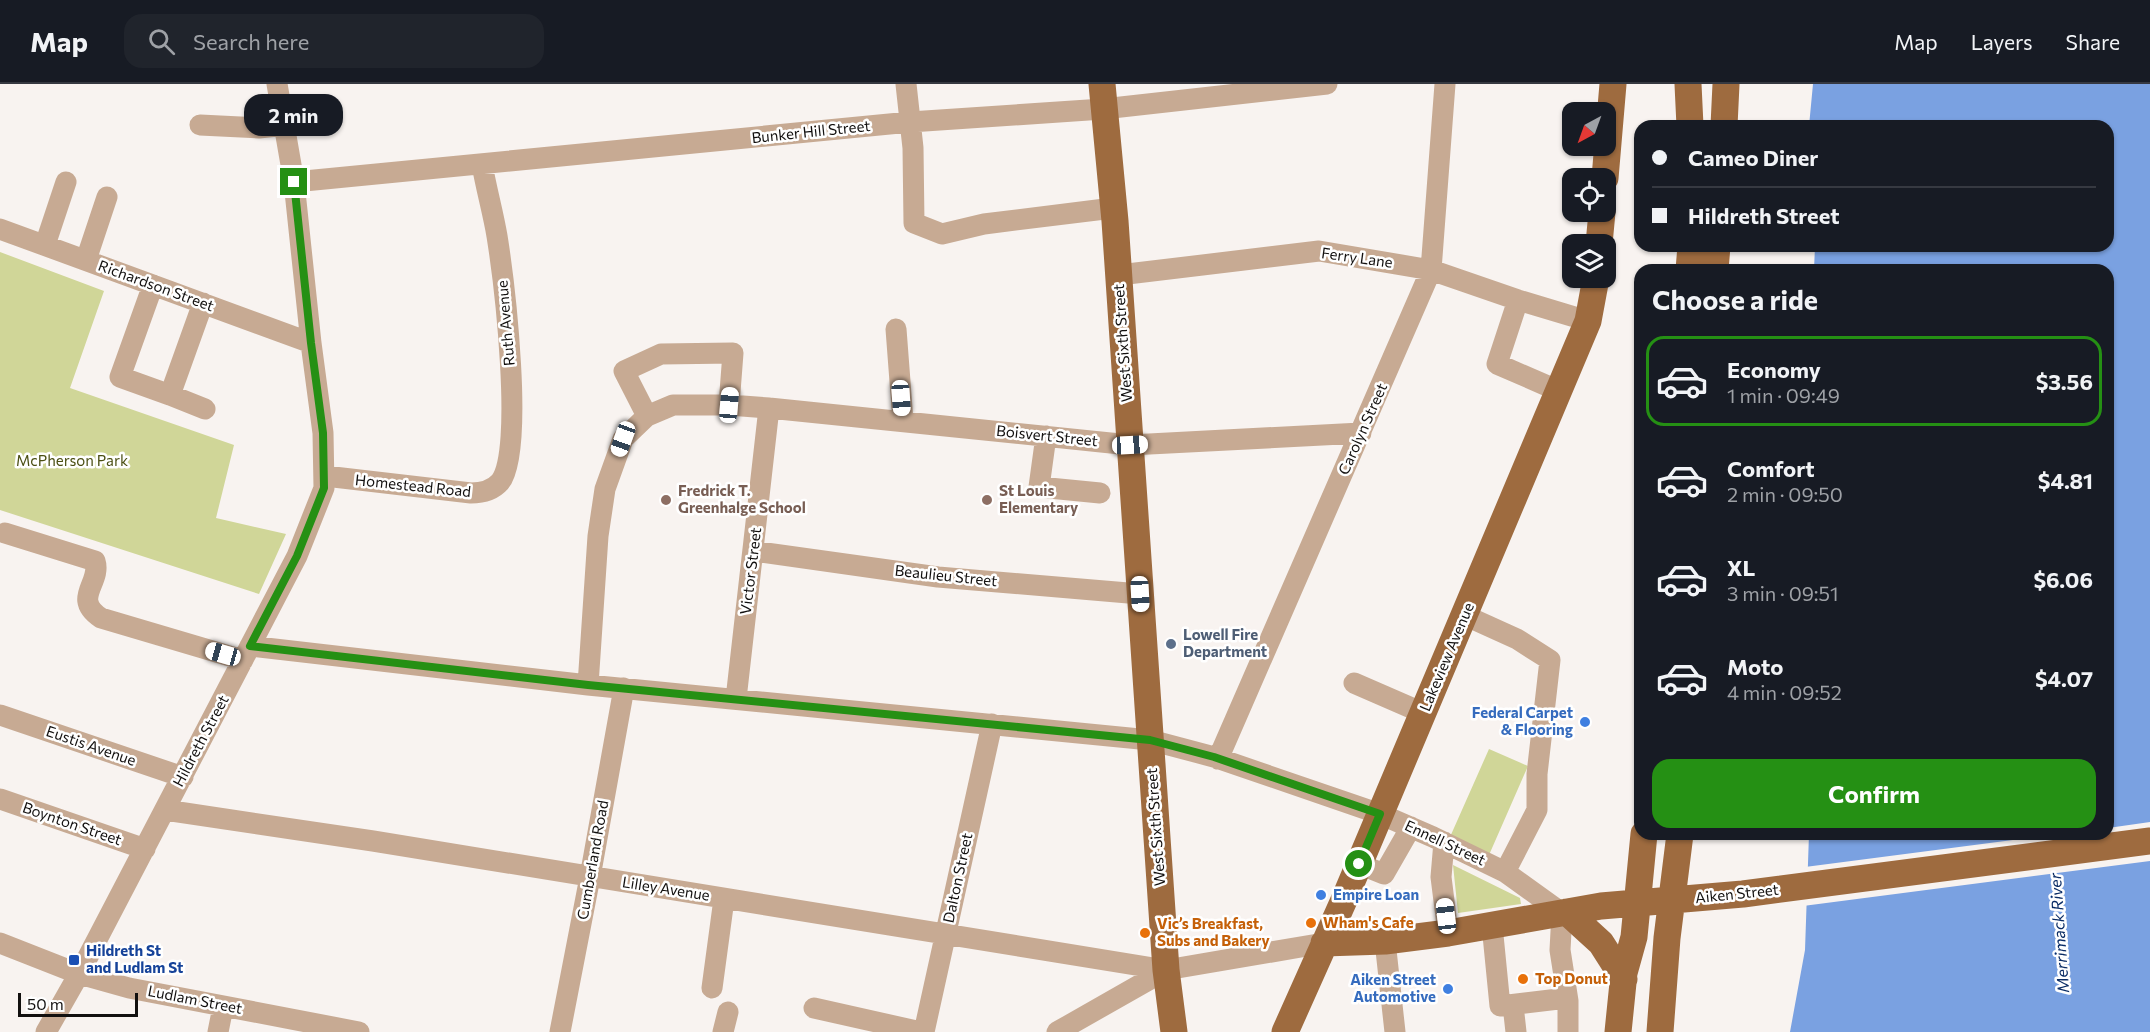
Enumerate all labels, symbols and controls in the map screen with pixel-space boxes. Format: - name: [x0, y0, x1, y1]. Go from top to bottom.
- search box: [124, 14, 544, 68]
- text: Map: [30, 24, 88, 58]
- icon: search: [145, 25, 178, 58]
- text: Search here: [193, 28, 309, 55]
- text: Map: [1894, 29, 1938, 54]
- text: Layers: [1971, 29, 2033, 54]
- text: Share: [2066, 29, 2120, 54]
- callout: 2 min: [244, 95, 344, 137]
- north arrow: [1562, 102, 1616, 156]
- map controls: [1562, 102, 1616, 288]
- text: 2 min: [269, 103, 318, 127]
- street label: Bunker Hill Street: [751, 116, 871, 146]
- text: Cameo Diner: [1688, 144, 1818, 171]
- route end: [280, 168, 307, 195]
- button: locate: [1562, 168, 1616, 222]
- text: Hildreth Street: [1688, 202, 1839, 229]
- button: layers: [1562, 234, 1616, 288]
- street label: Ferry Lane: [1320, 243, 1394, 271]
- street label: Richardson Street: [96, 256, 217, 314]
- street label: Ruth Avenue: [492, 279, 518, 367]
- street label: West Sixth Street: [1109, 283, 1135, 403]
- text: Choose a ride: [1652, 283, 1818, 316]
- icon: car: [1655, 354, 1709, 408]
- text: Economy: [1727, 356, 1821, 383]
- text: $3.56: [2036, 368, 2093, 395]
- car: [891, 379, 911, 417]
- street label: Carolyn Street: [1334, 380, 1390, 477]
- text: 1 min · 09:49: [1727, 383, 1840, 407]
- car: [718, 386, 740, 424]
- car: [608, 419, 638, 459]
- street label: Boisvert Street: [995, 421, 1099, 449]
- car: [1112, 435, 1148, 455]
- park label: McPherson Park: [16, 451, 128, 469]
- icon: car: [1655, 453, 1709, 507]
- text: Comfort: [1727, 455, 1815, 482]
- text: $4.81: [2038, 467, 2093, 494]
- street label: Homestead Road: [354, 470, 472, 500]
- place label: Fredrick T. Greenhalge School: [678, 481, 806, 516]
- place label: St Louis Elementary: [999, 481, 1079, 516]
- text: 2 min · 09:50: [1727, 482, 1843, 506]
- marker: Fredrick T. Greenhalge School: [659, 493, 673, 507]
- marker: St Louis Elementary: [980, 493, 994, 507]
- street label: Victor Street: [736, 526, 764, 616]
- icon: car: [1655, 552, 1709, 606]
- text: XL: [1727, 554, 1755, 581]
- street label: Beaulieu Street: [894, 561, 998, 589]
- text: $6.06: [2033, 566, 2093, 593]
- car: [1130, 576, 1150, 612]
- text: 3 min · 09:51: [1727, 581, 1839, 605]
- street label: Lakeview Avenue: [1415, 600, 1477, 714]
- place label: Lowell Fire Department: [1183, 625, 1267, 660]
- marker: Lowell Fire Department: [1164, 637, 1178, 651]
- car: [203, 640, 243, 668]
- icon: car: [1655, 651, 1709, 705]
- text: Moto: [1727, 653, 1783, 680]
- text: $4.07: [2035, 665, 2093, 692]
- text: 4 min · 09:52: [1727, 680, 1842, 704]
- street label: Hildreth Street: [168, 692, 232, 789]
- place label: Federal Carpet & Flooring: [1472, 703, 1573, 738]
- marker: Federal Carpet & Flooring: [1578, 715, 1592, 729]
- street label: Eustis Avenue: [44, 721, 139, 769]
- button: Confirm: [1652, 759, 2096, 828]
- street label: West Sixth Street: [1142, 767, 1168, 887]
- street label: Boynton Street: [20, 798, 124, 848]
- street label: Cumberland Road: [573, 799, 611, 921]
- street label: Ennell Street: [1402, 816, 1489, 869]
- street label: Dalton Street: [939, 831, 975, 924]
- route start: [1345, 850, 1372, 877]
- street label: Lilley Avenue: [621, 872, 711, 904]
- water label: Merrimack River: [2045, 872, 2072, 994]
- street label: Aiken Street: [1694, 880, 1779, 906]
- place label: Empire Loan: [1333, 885, 1419, 903]
- marker: Empire Loan: [1314, 888, 1328, 902]
- car: [1435, 897, 1457, 935]
- place label: Wham's Cafe: [1323, 913, 1414, 931]
- place label: Vic’s Breakfast, Subs and Bakery: [1157, 914, 1271, 949]
- marker: Wham's Cafe: [1304, 916, 1318, 930]
- marker: Vic’s Breakfast, Subs and Bakery: [1138, 926, 1152, 940]
- place label: Hildreth St and Ludlam St: [86, 941, 183, 976]
- marker: Hildreth St and Ludlam St: [67, 953, 81, 967]
- place label: Top Donut: [1535, 969, 1608, 987]
- place label: Aiken Street Automotive: [1350, 970, 1436, 1005]
- marker: Top Donut: [1516, 972, 1530, 986]
- street label: Ludlam Street: [147, 981, 244, 1017]
- marker: Aiken Street Automotive: [1441, 982, 1455, 996]
- scale bar: [18, 990, 138, 1018]
- text: 50 m: [27, 994, 64, 1013]

